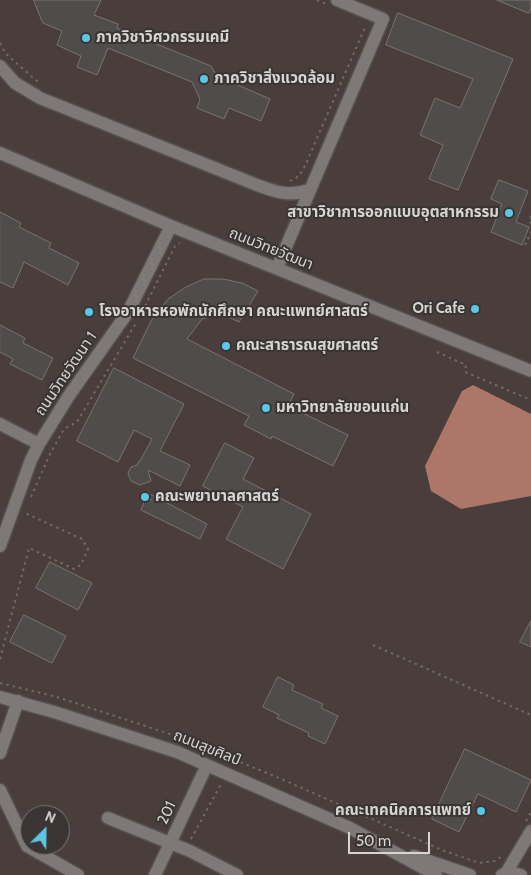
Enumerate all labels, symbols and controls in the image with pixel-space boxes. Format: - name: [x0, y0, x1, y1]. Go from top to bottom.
- place label: ภาควิชาวิศวกรรมเคมี: [96, 29, 229, 47]
- marker: ภาควิชาวิศวกรรมเคมี: [80, 32, 92, 44]
- place label: ภาควิชาสิ่งแวดล้อม: [214, 70, 335, 88]
- marker: ภาควิชาสิ่งแวดล้อม: [198, 73, 210, 85]
- place label: สาขาวิชาการออกแบบอุตสาหกรรม: [287, 204, 499, 222]
- marker: สาขาวิชาการออกแบบอุตสาหกรรม: [503, 207, 515, 219]
- street label: ถนนวิทยวัฒนา: [226, 224, 316, 274]
- place label: Ori Cafe: [413, 300, 465, 318]
- place label: โรงอาหารหอพักนักศึกษา คณะแพทย์ศาสตร์: [99, 303, 368, 321]
- marker: Ori Cafe: [469, 303, 481, 315]
- marker: โรงอาหารหอพักนักศึกษา คณะแพทย์ศาสตร์: [83, 306, 95, 318]
- street label: ถนนวิทยวัฒนา 1: [31, 329, 101, 419]
- place label: คณะสาธารณสุขศาสตร์: [236, 337, 378, 355]
- marker: คณะสาธารณสุขศาสตร์: [220, 340, 232, 352]
- place label: มหาวิทยาลัยขอนแก่น: [276, 399, 409, 417]
- marker: มหาวิทยาลัยขอนแก่น: [260, 402, 272, 414]
- place label: คณะพยาบาลศาสตร์: [155, 488, 279, 506]
- marker: คณะพยาบาลศาสตร์: [139, 491, 151, 503]
- street label: ถนนสุขศิลป์: [171, 726, 243, 770]
- street label: 201: [154, 799, 180, 827]
- place label: คณะเทคนิคการแพทย์: [335, 802, 471, 820]
- north arrow: [20, 805, 70, 855]
- marker: คณะเทคนิคการแพทย์: [475, 805, 487, 817]
- text: N: [42, 807, 59, 827]
- scale bar: [351, 822, 434, 854]
- text: 50 m: [356, 832, 391, 850]

